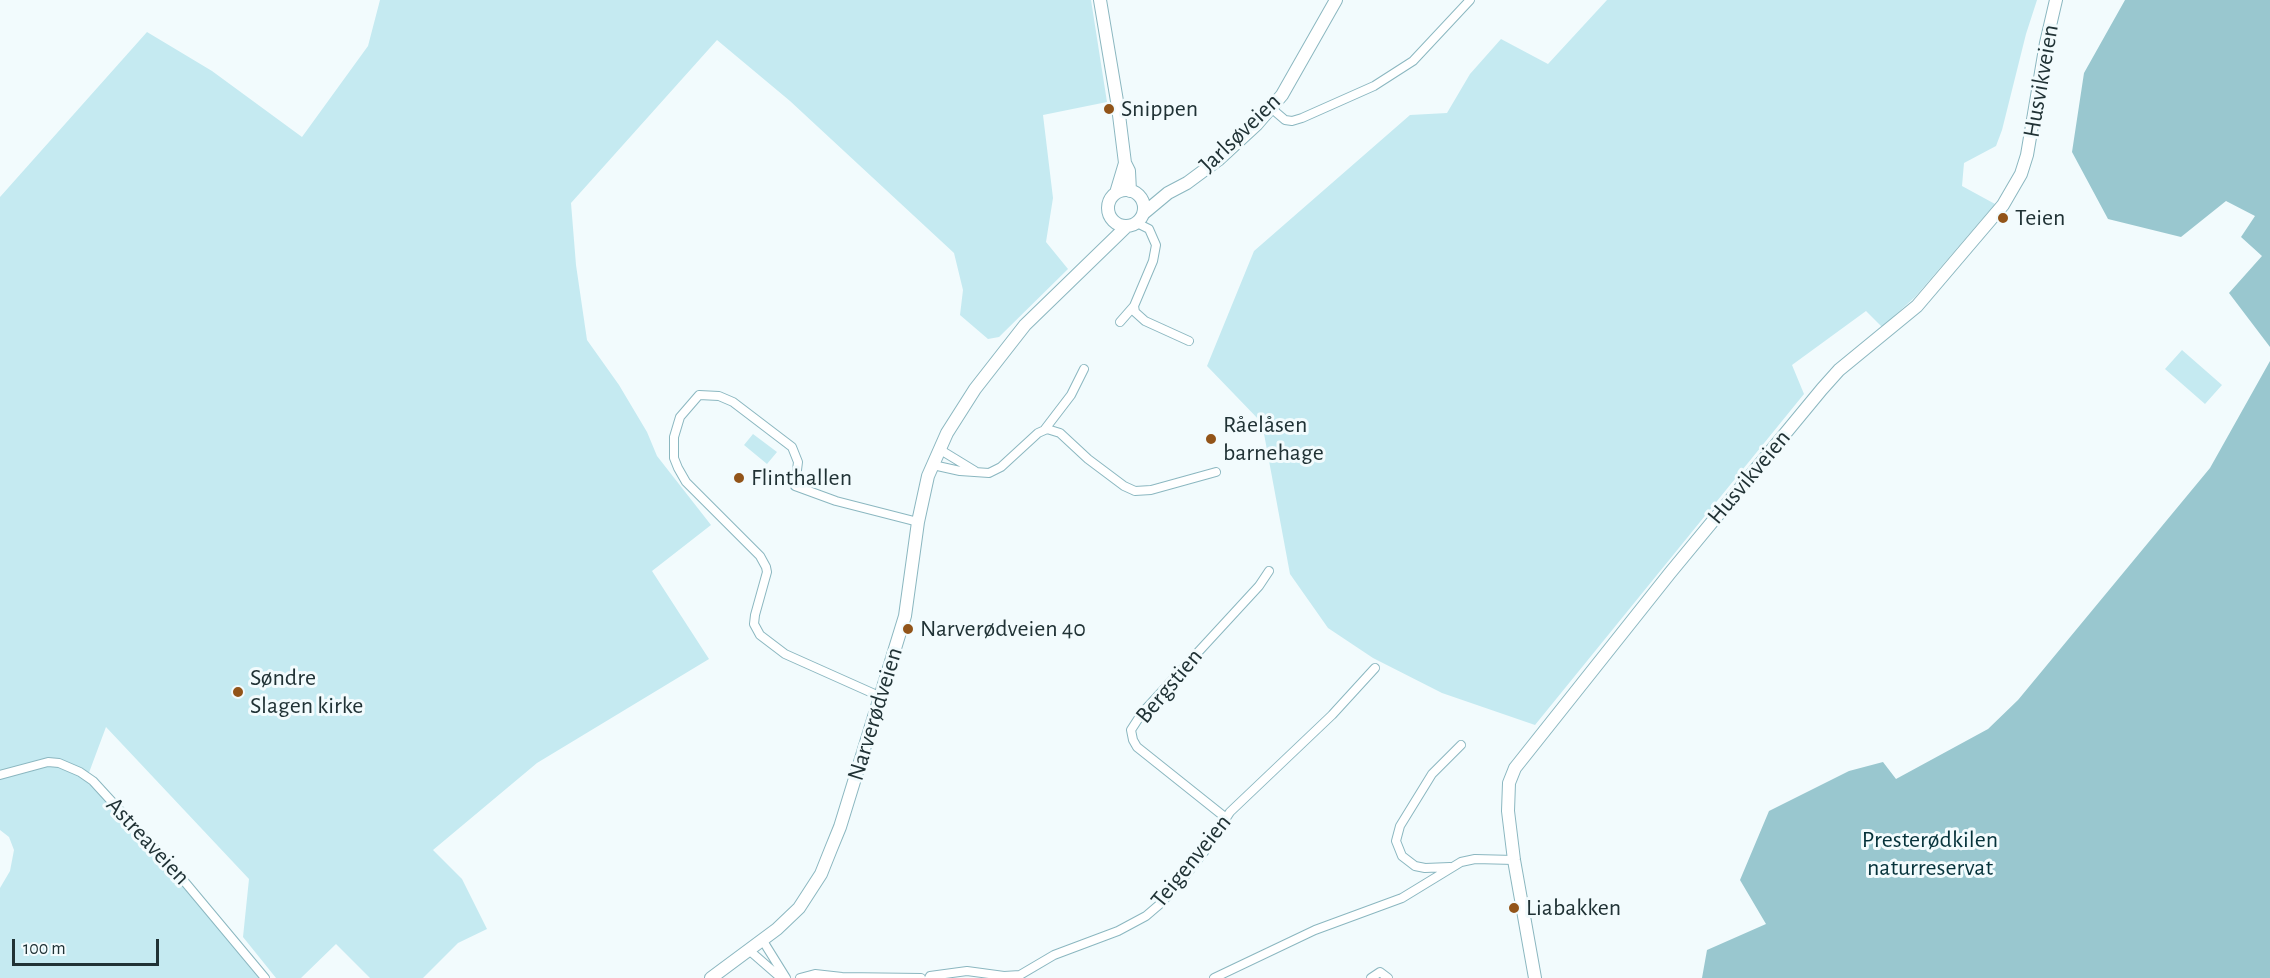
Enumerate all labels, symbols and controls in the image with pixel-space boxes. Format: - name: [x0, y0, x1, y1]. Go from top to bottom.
- street label: Husvikveien: [2017, 22, 2065, 140]
- street label: Jarlsøveien: [1193, 87, 1287, 179]
- place label: Snippen: [1121, 95, 1198, 123]
- marker: Snippen: [1102, 102, 1116, 116]
- place label: Teien: [2015, 204, 2065, 232]
- marker: Teien: [1996, 211, 2010, 225]
- place label: Råelåsen barnehage: [1223, 411, 1324, 467]
- street label: Husvikveien: [1701, 424, 1797, 530]
- marker: Råelåsen barnehage: [1204, 432, 1218, 446]
- place label: Flinthallen: [751, 464, 852, 492]
- marker: Flinthallen: [732, 471, 746, 485]
- place label: Narverødveien 40: [920, 615, 1086, 643]
- marker: Narverødveien 40: [901, 622, 915, 636]
- street label: Bergstien: [1129, 643, 1209, 729]
- street label: Narverødveien: [841, 644, 909, 784]
- place label: Søndre Slagen kirke: [250, 664, 363, 720]
- marker: Søndre Slagen kirke: [231, 685, 245, 699]
- street label: Astreaveien: [100, 791, 196, 891]
- street label: Teigenveien: [1145, 808, 1237, 914]
- park label: Presterødkilen naturreservat: [1862, 826, 1998, 882]
- place label: Liabakken: [1526, 894, 1621, 922]
- marker: Liabakken: [1507, 901, 1521, 915]
- scale bar: [15, 927, 162, 965]
- text: 100 m: [23, 940, 66, 958]

